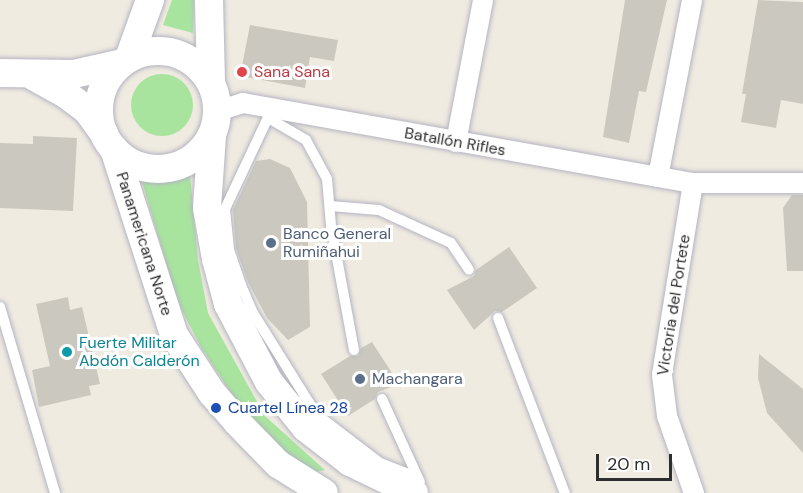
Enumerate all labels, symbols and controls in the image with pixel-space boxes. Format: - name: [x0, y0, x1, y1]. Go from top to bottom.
- place label: Sana Sana: [254, 62, 330, 82]
- marker: Sana Sana: [235, 65, 249, 79]
- street label: Batallón Rifles: [403, 124, 507, 160]
- street label: Panamericana Norte: [112, 170, 176, 318]
- place label: Banco General Rumiñahui: [283, 224, 391, 262]
- street label: Victoria del Portete: [653, 233, 695, 377]
- marker: Banco General Rumiñahui: [264, 236, 278, 250]
- place label: Fuerte Militar Abdón Calderón: [79, 333, 200, 371]
- marker: Fuerte Militar Abdón Calderón: [60, 345, 74, 359]
- place label: Machangara: [372, 369, 463, 389]
- marker: Machangara: [353, 372, 367, 386]
- place label: Cuartel Línea 28: [228, 398, 348, 418]
- marker: Cuartel Línea 28: [209, 401, 223, 415]
- scale bar: [599, 442, 676, 480]
- text: 20 m: [607, 452, 650, 476]

